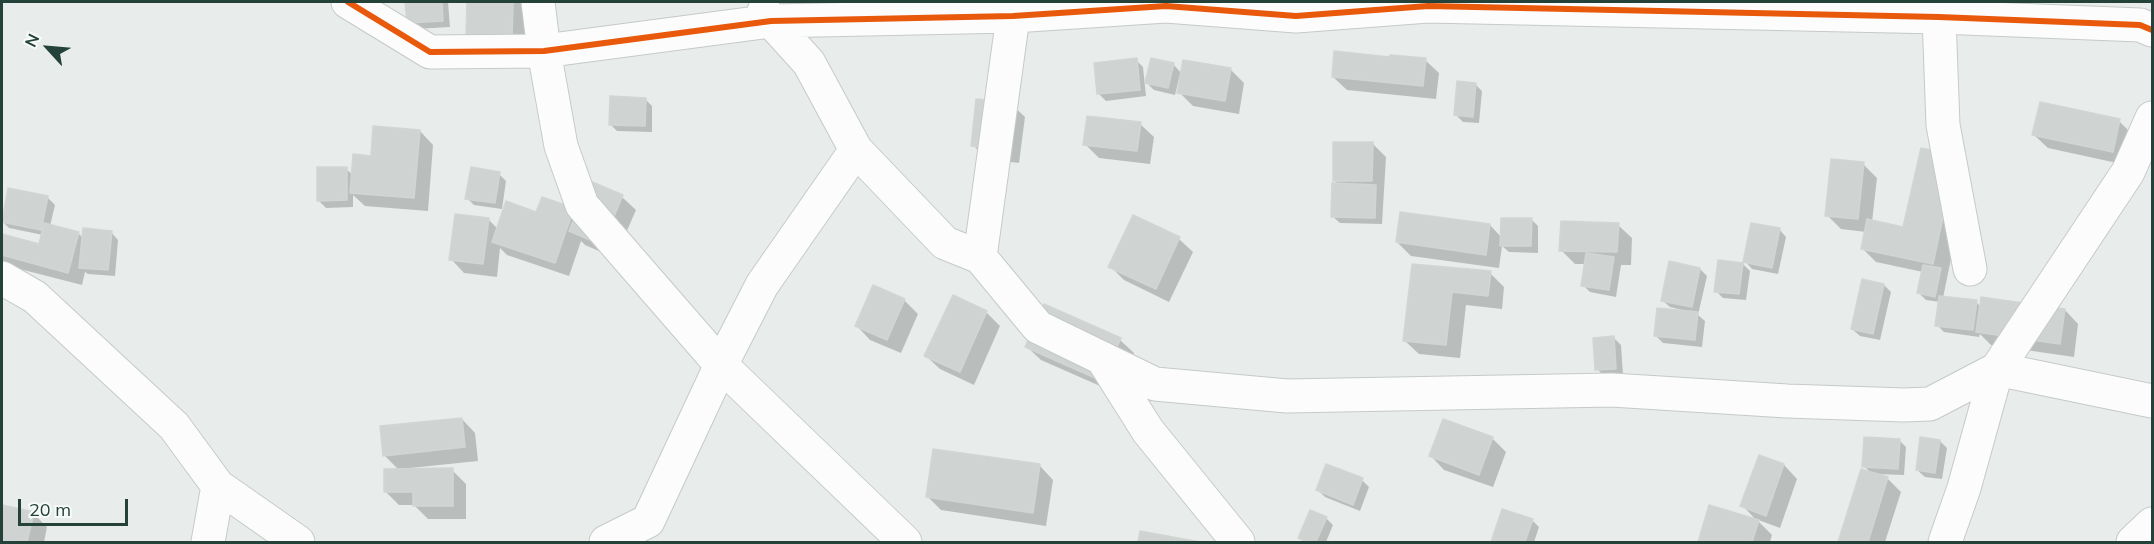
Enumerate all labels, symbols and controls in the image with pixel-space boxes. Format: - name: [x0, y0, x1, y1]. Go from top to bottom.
- north arrow: [18, 18, 78, 78]
- text: N: [20, 30, 43, 50]
- scale bar: [21, 487, 130, 525]
- text: 20 m: [29, 498, 71, 521]

